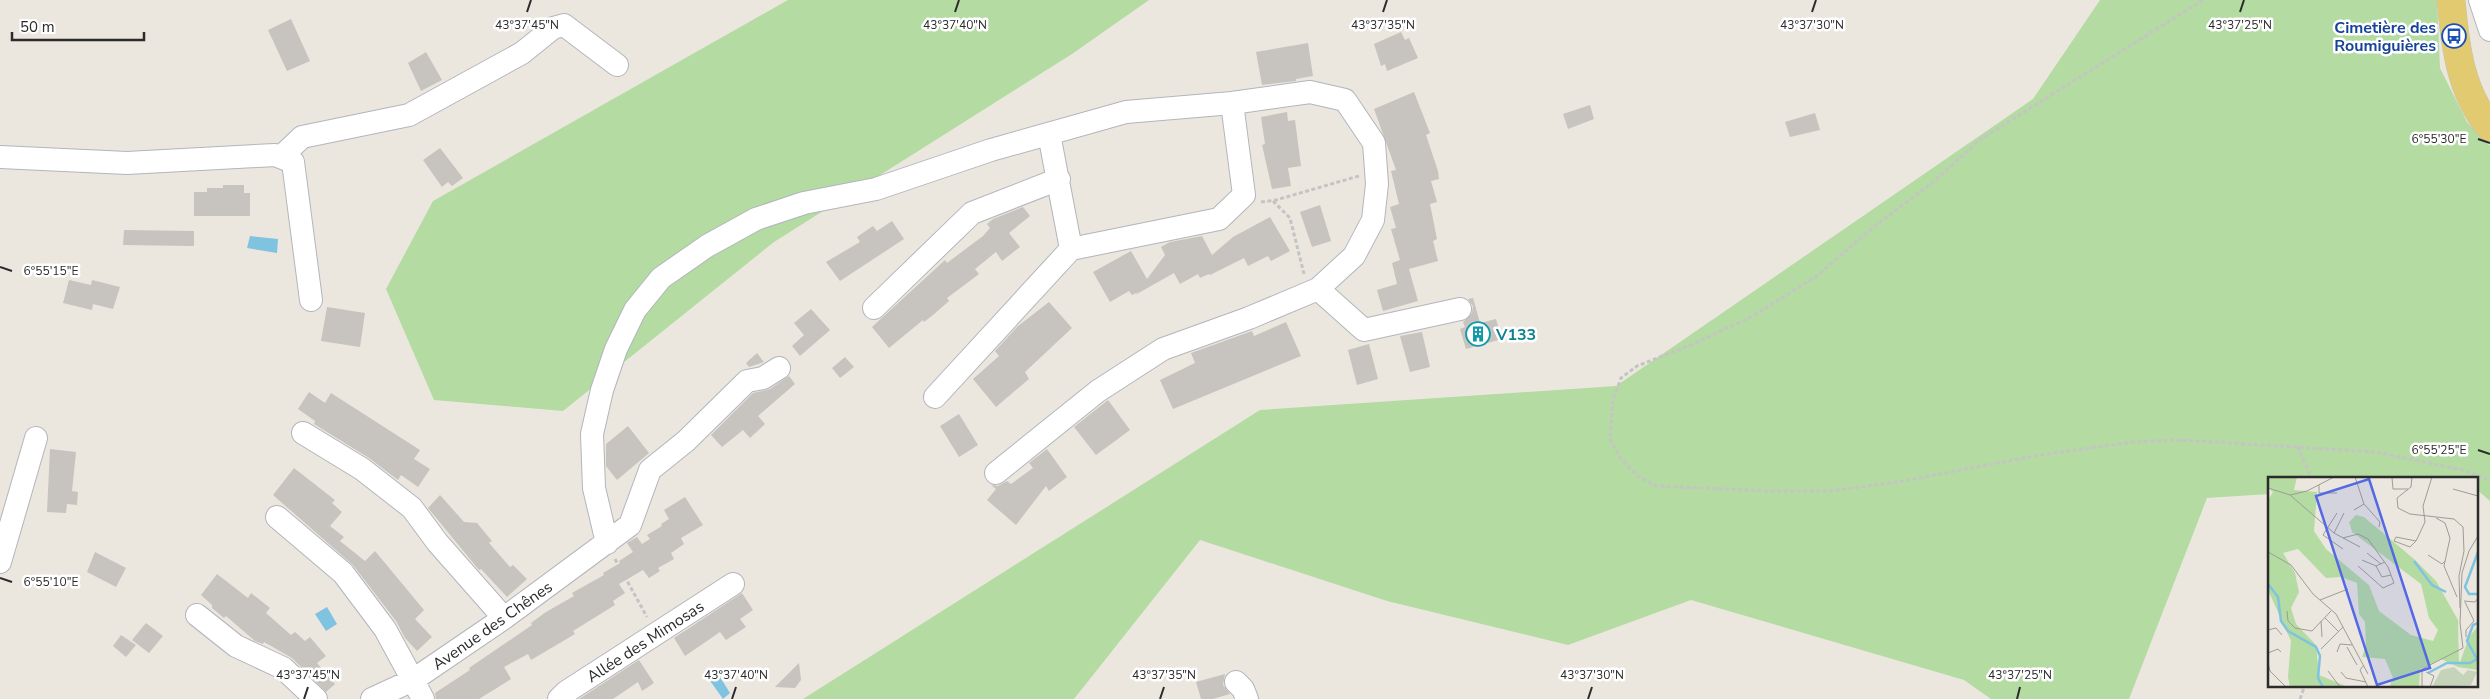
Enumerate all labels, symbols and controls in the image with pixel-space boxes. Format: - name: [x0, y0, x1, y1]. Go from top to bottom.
- scale bar: [12, 10, 145, 42]
- text: 50 m: [20, 17, 55, 37]
- text: 43°37'45"N: [495, 17, 559, 33]
- text: 43°37'40"N: [923, 17, 987, 33]
- text: 43°37'35"N: [1351, 17, 1415, 33]
- text: 43°37'30"N: [1780, 17, 1844, 33]
- text: 43°37'25"N: [2208, 17, 2272, 33]
- place label: Cimetière des Roumiguières: [2334, 17, 2436, 57]
- bus stop icon: Cimetière des Roumiguières: [2441, 23, 2467, 49]
- text: 6°55'30"E: [2412, 131, 2466, 147]
- text: 6°55'15"E: [24, 263, 78, 279]
- building icon: V133: [1465, 321, 1491, 347]
- place label: V133: [1495, 324, 1536, 346]
- text: 6°55'25"E: [2412, 442, 2466, 458]
- inset map: [2268, 477, 2478, 686]
- text: 6°55'10"E: [24, 574, 78, 590]
- street label: Avenue des Chênes: [428, 576, 557, 676]
- street label: Allée des Mimosas: [583, 596, 708, 688]
- text: 43°37'45"N: [276, 667, 340, 683]
- text: 43°37'40"N: [704, 667, 768, 683]
- text: 43°37'35"N: [1132, 667, 1196, 683]
- text: 43°37'30"N: [1560, 667, 1624, 683]
- text: 43°37'25"N: [1988, 667, 2052, 683]

